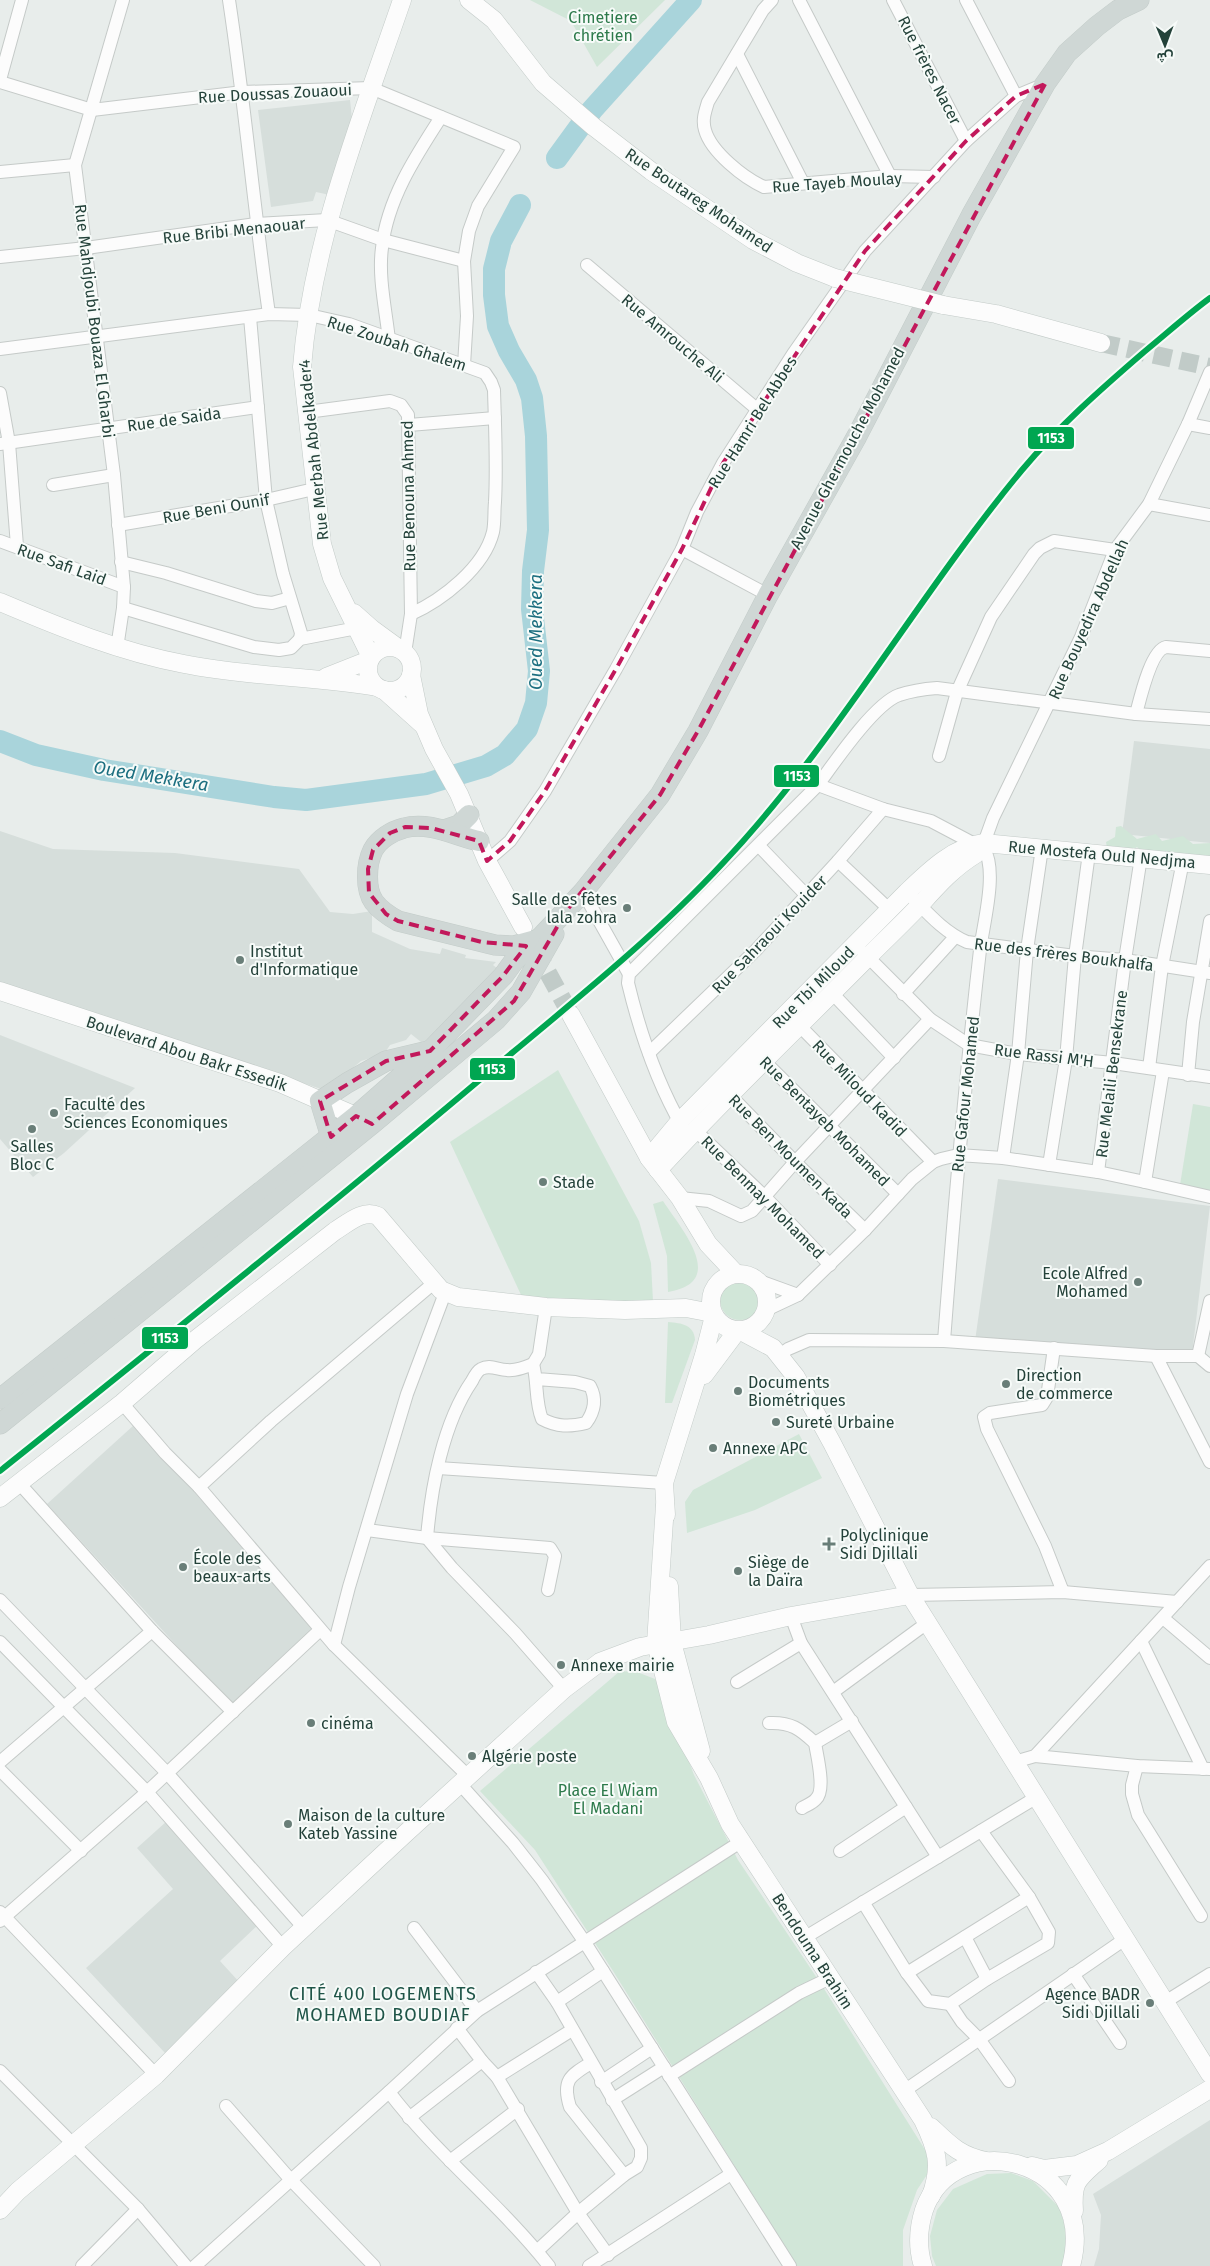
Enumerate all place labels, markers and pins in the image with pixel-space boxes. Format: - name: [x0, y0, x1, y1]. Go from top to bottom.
- place label: Salle des fêtes lala zohra: [512, 890, 617, 927]
- marker: Salle des fêtes lala zohra: [621, 902, 633, 914]
- place label: Institut d'Informatique: [250, 942, 358, 979]
- marker: Institut d'Informatique: [234, 954, 246, 966]
- place label: Faculté des Sciences Economiques: [64, 1095, 228, 1132]
- marker: Faculté des Sciences Economiques: [48, 1107, 60, 1119]
- marker: Salles Bloc C: [26, 1123, 38, 1135]
- place label: Salles Bloc C: [10, 1137, 54, 1174]
- place label: Stade: [553, 1173, 594, 1192]
- marker: Stade: [537, 1176, 549, 1188]
- place label: Ecole Alfred Mohamed: [1042, 1264, 1128, 1301]
- marker: Ecole Alfred Mohamed: [1132, 1276, 1144, 1288]
- place label: Direction de commerce: [1016, 1366, 1113, 1403]
- place label: Documents Biométriques: [748, 1373, 846, 1410]
- marker: Direction de commerce: [1000, 1378, 1012, 1390]
- marker: Documents Biométriques: [732, 1385, 744, 1397]
- place label: Sureté Urbaine: [786, 1413, 894, 1432]
- marker: Sureté Urbaine: [770, 1416, 782, 1428]
- place label: Annexe APC: [723, 1439, 808, 1458]
- marker: Annexe APC: [707, 1442, 719, 1454]
- place label: Polyclinique Sidi Djillali: [840, 1526, 929, 1563]
- marker: Polyclinique Sidi Djillali: [822, 1537, 836, 1551]
- place label: École des beaux-arts: [193, 1548, 271, 1586]
- place label: Siège de la Daïra: [748, 1553, 809, 1590]
- marker: École des beaux-arts: [177, 1561, 189, 1573]
- marker: Siège de la Daïra: [732, 1565, 744, 1577]
- place label: Annexe mairie: [571, 1656, 674, 1675]
- marker: Annexe mairie: [555, 1659, 567, 1671]
- place label: cinéma: [321, 1714, 374, 1733]
- marker: cinéma: [305, 1717, 317, 1729]
- place label: Algérie poste: [482, 1747, 577, 1766]
- marker: Algérie poste: [466, 1750, 478, 1762]
- place label: Maison de la culture Kateb Yassine: [298, 1806, 445, 1843]
- marker: Maison de la culture Kateb Yassine: [282, 1818, 294, 1830]
- place label: Agence BADR Sidi Djillali: [1046, 1985, 1140, 2022]
- marker: Agence BADR Sidi Djillali: [1144, 1997, 1156, 2009]

